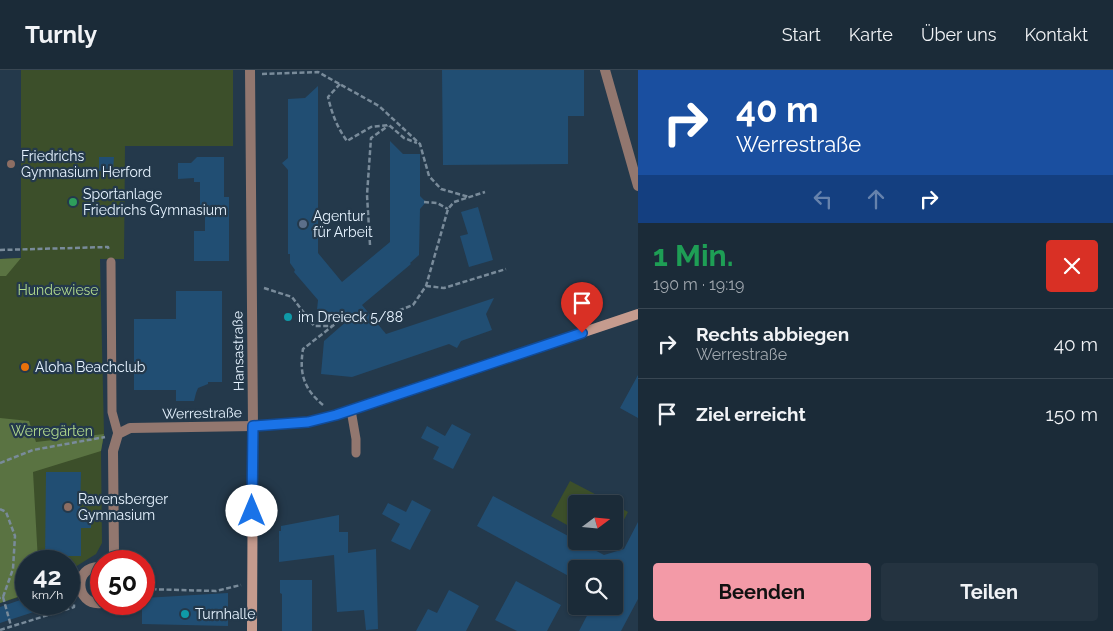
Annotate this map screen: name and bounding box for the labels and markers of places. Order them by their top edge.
place label: Friedrichs Gymnasium Herford [21,148,151,180]
marker: Friedrichs Gymnasium Herford [5,158,17,170]
place label: Sportanlage Friedrichs Gymnasium [83,186,227,218]
marker: Sportanlage Friedrichs Gymnasium [67,196,79,208]
place label: Agentur für Arbeit [313,208,373,240]
marker: Agentur für Arbeit [297,218,309,230]
pin [561,282,603,333]
place label: im Dreieck 5/88 [298,309,403,325]
marker: im Dreieck 5/88 [282,311,294,323]
place label: Aloha Beachclub [35,359,146,375]
marker: Aloha Beachclub [19,361,31,373]
place label: Ravensberger Gymnasium [78,491,168,523]
marker: Ravensberger Gymnasium [62,501,74,513]
place label: Turnhalle [195,606,255,622]
marker: Turnhalle [179,608,191,620]

